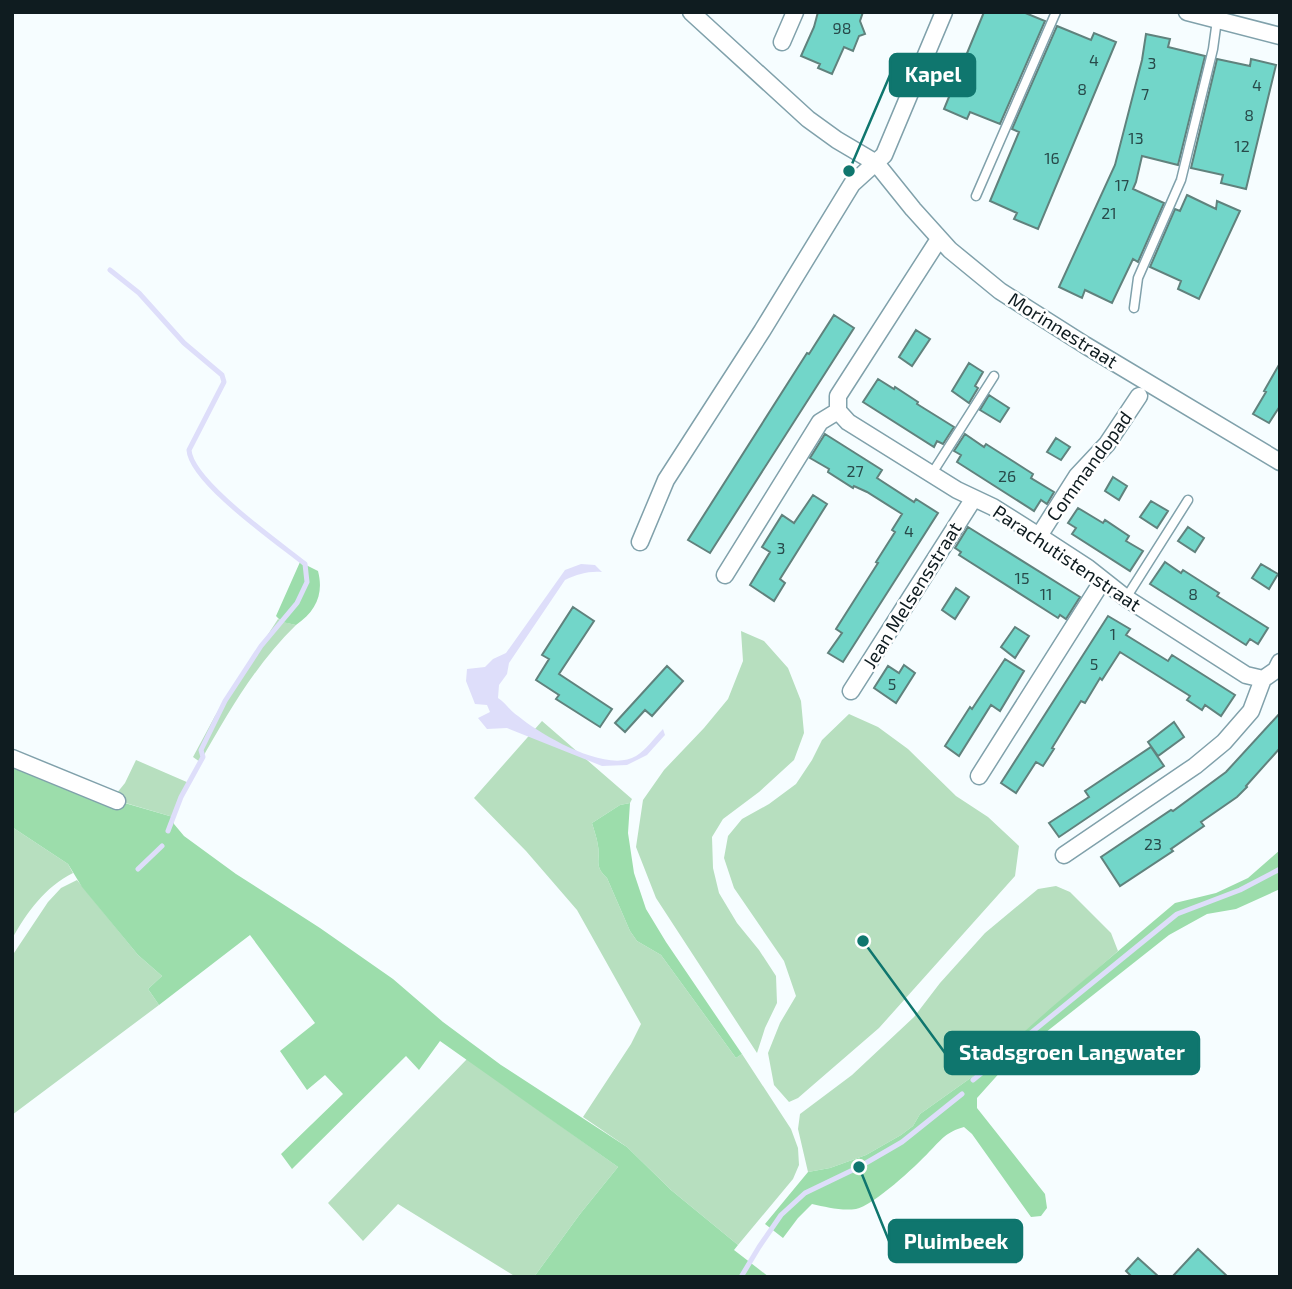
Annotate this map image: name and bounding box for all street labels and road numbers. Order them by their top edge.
street label: Morinnestraat [1004,287,1122,372]
street label: Commandopad [1041,406,1136,525]
street label: Parachutistenstraat [989,500,1146,616]
street label: Jean Melsensstraat [857,517,966,672]

